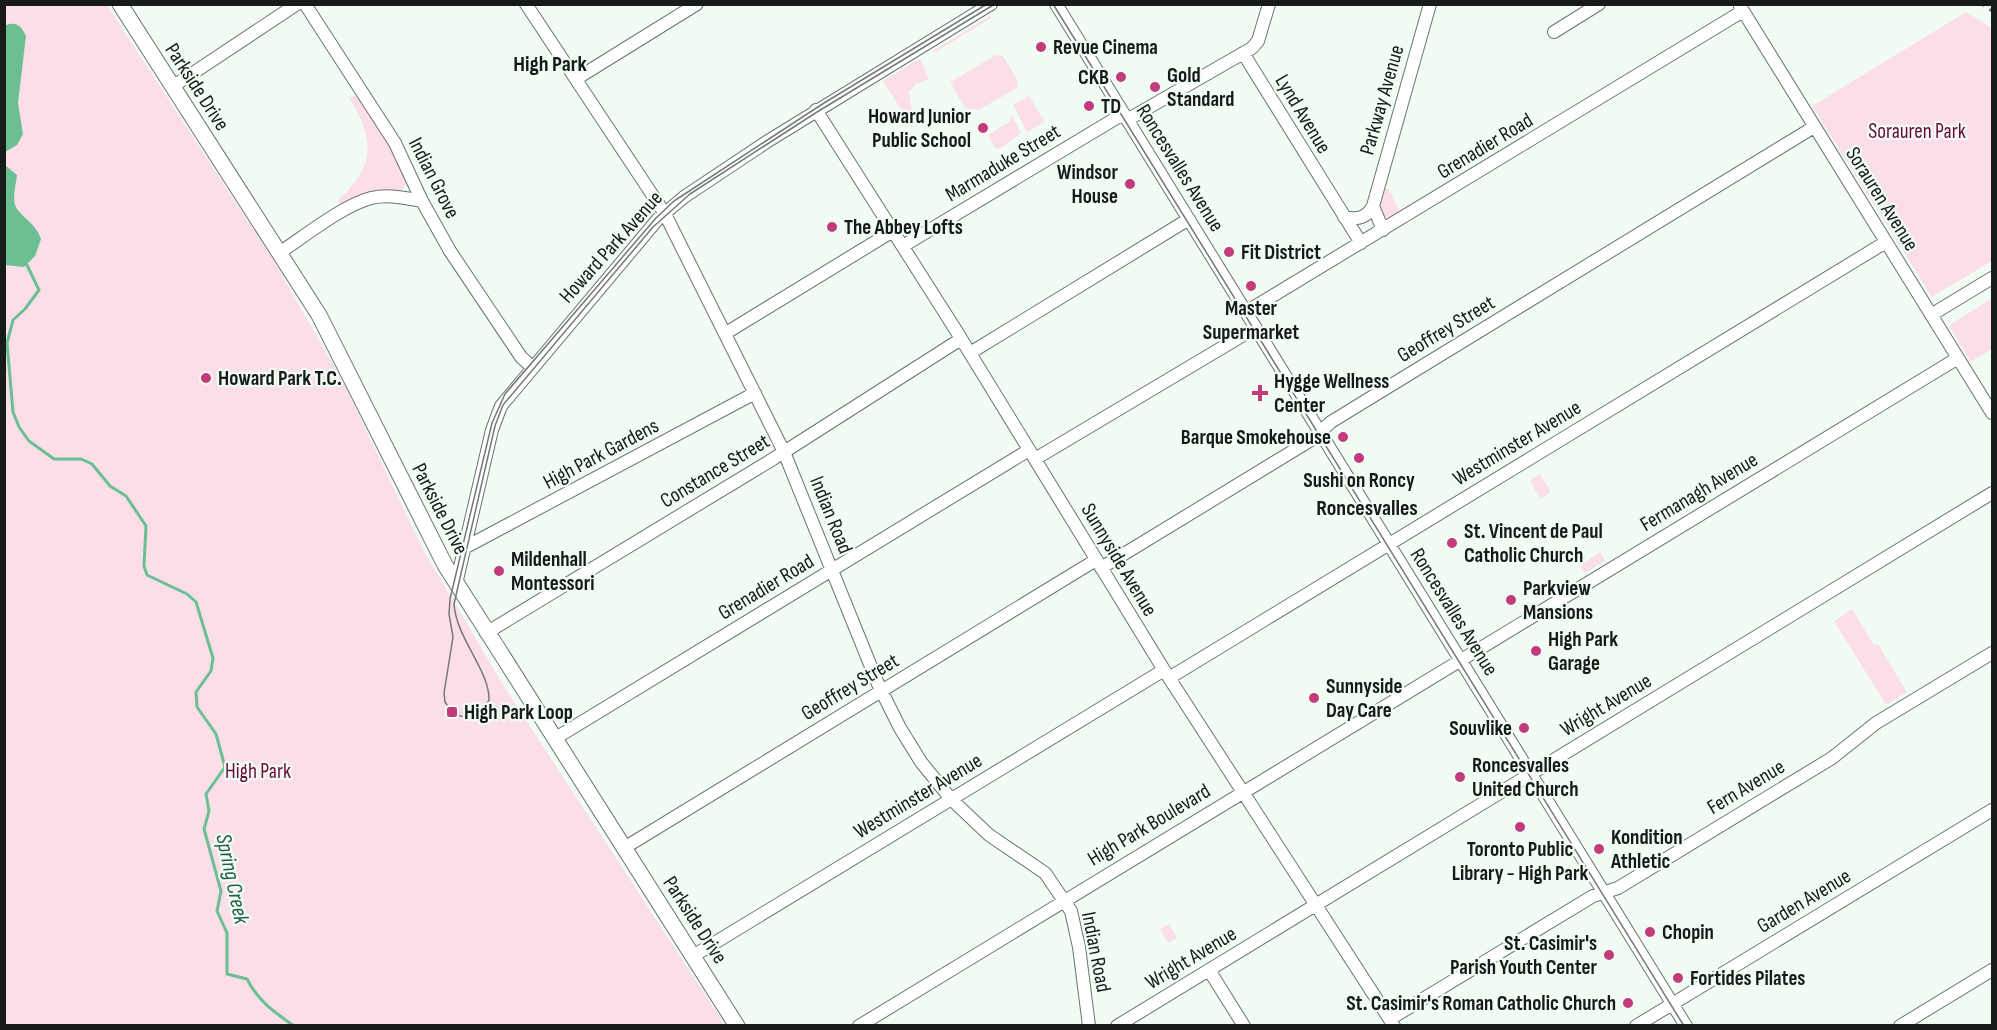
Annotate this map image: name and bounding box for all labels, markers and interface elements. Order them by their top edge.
place label: Revue Cinema [1053,35,1158,60]
street label: Parkside Drive [160,39,234,135]
marker: Revue Cinema [1034,40,1048,54]
street label: Parkway Avenue [1354,42,1410,158]
district label: High Park [513,51,587,78]
place label: Gold Standard [1167,63,1234,112]
place label: CKB [1078,65,1109,90]
marker: CKB [1114,70,1128,84]
street label: Lynd Avenue [1270,70,1336,158]
marker: Gold Standard [1148,80,1162,94]
place label: TD [1101,94,1121,119]
marker: TD [1082,99,1096,113]
street label: Roncesvalles Avenue [1131,100,1229,236]
place label: Howard Junior Public School [868,104,972,153]
street label: Grenadier Road [1433,108,1537,184]
street label: Marmaduke Street [941,119,1065,207]
park label: Sorauren Park [1868,119,1966,144]
marker: Howard Junior Public School [976,121,990,135]
street label: Indian Grove [403,133,465,223]
street label: Sorauren Avenue [1840,142,1924,256]
place label: Windsor House [1057,160,1119,209]
marker: Windsor House [1123,177,1137,191]
street label: Howard Park Avenue [554,186,668,308]
place label: The Abbey Lofts [844,215,963,240]
marker: The Abbey Lofts [825,220,839,234]
place label: Fit District [1241,240,1321,265]
marker: Fit District [1222,245,1236,259]
marker: Master Supermarket [1244,279,1258,293]
street label: Geoffrey Street [1393,290,1499,368]
place label: Master Supermarket [1203,296,1299,345]
place label: Howard Park T.C. [218,366,342,391]
place label: Hygge Wellness Center [1274,369,1389,418]
marker: Howard Park T.C. [199,371,213,385]
marker: Hygge Wellness Center [1251,384,1269,402]
street label: Westminster Avenue [1448,395,1586,491]
street label: High Park Gardens [539,413,663,495]
place label: Barque Smokehouse [1181,425,1331,450]
street label: Constance Street [656,429,774,513]
marker: Barque Smokehouse [1336,430,1350,444]
street label: Fermanagh Avenue [1636,447,1762,537]
marker: Sushi on Roncy [1352,451,1366,465]
street label: Parkside Drive [406,459,474,559]
place label: Sushi on Roncy [1303,468,1415,493]
street label: Indian Road [804,473,858,557]
district label: Roncesvalles [1316,495,1418,522]
street label: Sunnyside Avenue [1076,499,1162,621]
place label: St. Vincent de Paul Catholic Church [1464,519,1603,568]
marker: St. Vincent de Paul Catholic Church [1445,536,1459,550]
street label: Roncesvalles Avenue [1405,544,1503,680]
place label: Mildenhall Montessori [511,547,595,596]
street label: Grenadier Road [714,549,818,625]
marker: Mildenhall Montessori [492,564,506,578]
place label: Parkview Mansions [1523,576,1593,625]
marker: Parkview Mansions [1504,593,1518,607]
place label: High Park Garage [1548,627,1618,676]
marker: High Park Garage [1529,644,1543,658]
street label: Geoffrey Street [797,648,903,726]
street label: Wright Avenue [1556,668,1656,742]
place label: Sunnyside Day Care [1326,674,1402,723]
marker: Sunnyside Day Care [1307,691,1321,705]
place label: High Park Loop [464,700,573,725]
marker: High Park Loop [445,705,459,719]
place label: Souvlike [1449,716,1512,741]
marker: Souvlike [1517,721,1531,735]
street label: Westminster Avenue [849,748,987,844]
place label: Roncesvalles United Church [1472,753,1579,802]
street label: Fern Avenue [1703,754,1789,820]
park label: High Park [225,759,291,784]
marker: Roncesvalles United Church [1453,770,1467,784]
street label: High Park Boulevard [1083,779,1215,871]
marker: Toronto Public Library - High Park [1513,820,1527,834]
place label: Kondition Athletic [1610,825,1683,874]
water label: Spring Creek [209,831,255,927]
place label: Toronto Public Library - High Park [1452,837,1588,886]
marker: Kondition Athletic [1592,842,1606,856]
street label: Garden Avenue [1753,863,1855,939]
street label: Parkside Drive [658,872,732,968]
street label: Indian Road [1076,910,1116,994]
place label: Chopin [1662,920,1714,945]
street label: Wright Avenue [1141,921,1241,995]
marker: Chopin [1643,925,1657,939]
place label: St. Casimir's Parish Youth Center [1450,931,1597,980]
marker: St. Casimir's Parish Youth Center [1602,948,1616,962]
place label: Fortides Pilates [1690,966,1805,991]
marker: Fortides Pilates [1671,971,1685,985]
place label: St. Casimir's Roman Catholic Church [1346,991,1616,1016]
marker: St. Casimir's Roman Catholic Church [1621,996,1635,1010]

